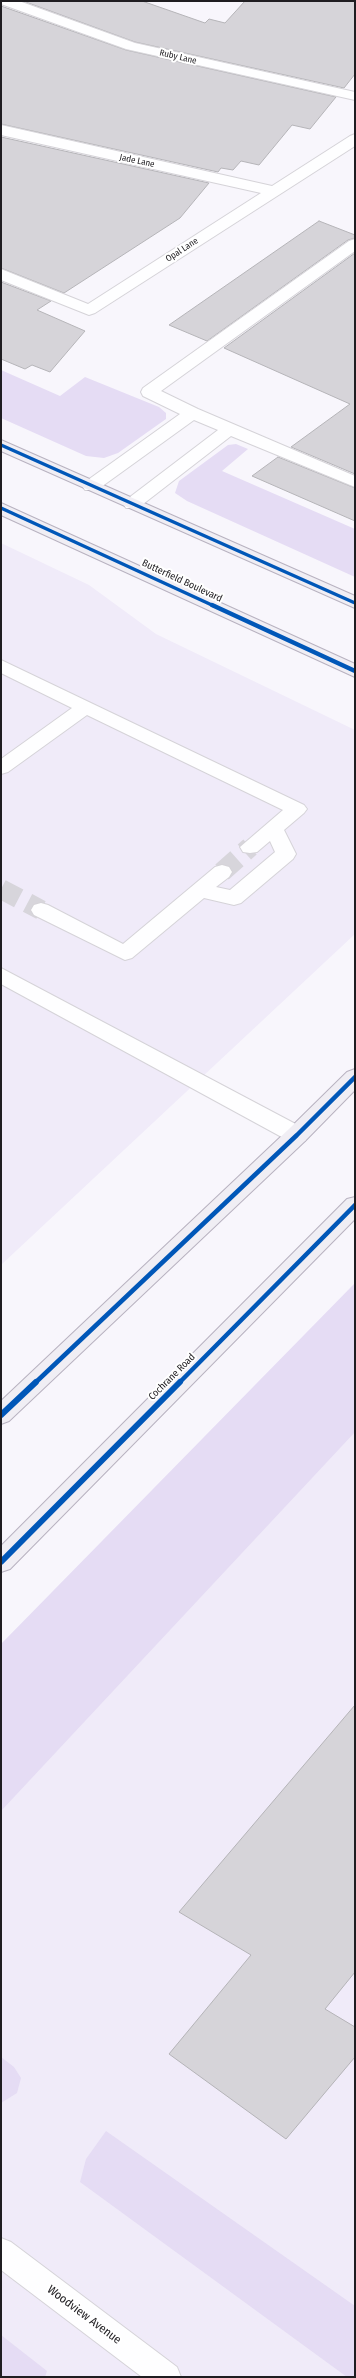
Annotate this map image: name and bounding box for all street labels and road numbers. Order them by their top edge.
street label: Ruby Lane [158,47,198,67]
street label: Jade Lane [118,152,156,170]
street label: Opal Lane [164,235,200,265]
street label: Butterfield Boulevard [140,557,224,605]
street label: Cochrane Road [146,1351,198,1403]
street label: Woodview Avenue [44,2282,124,2348]

